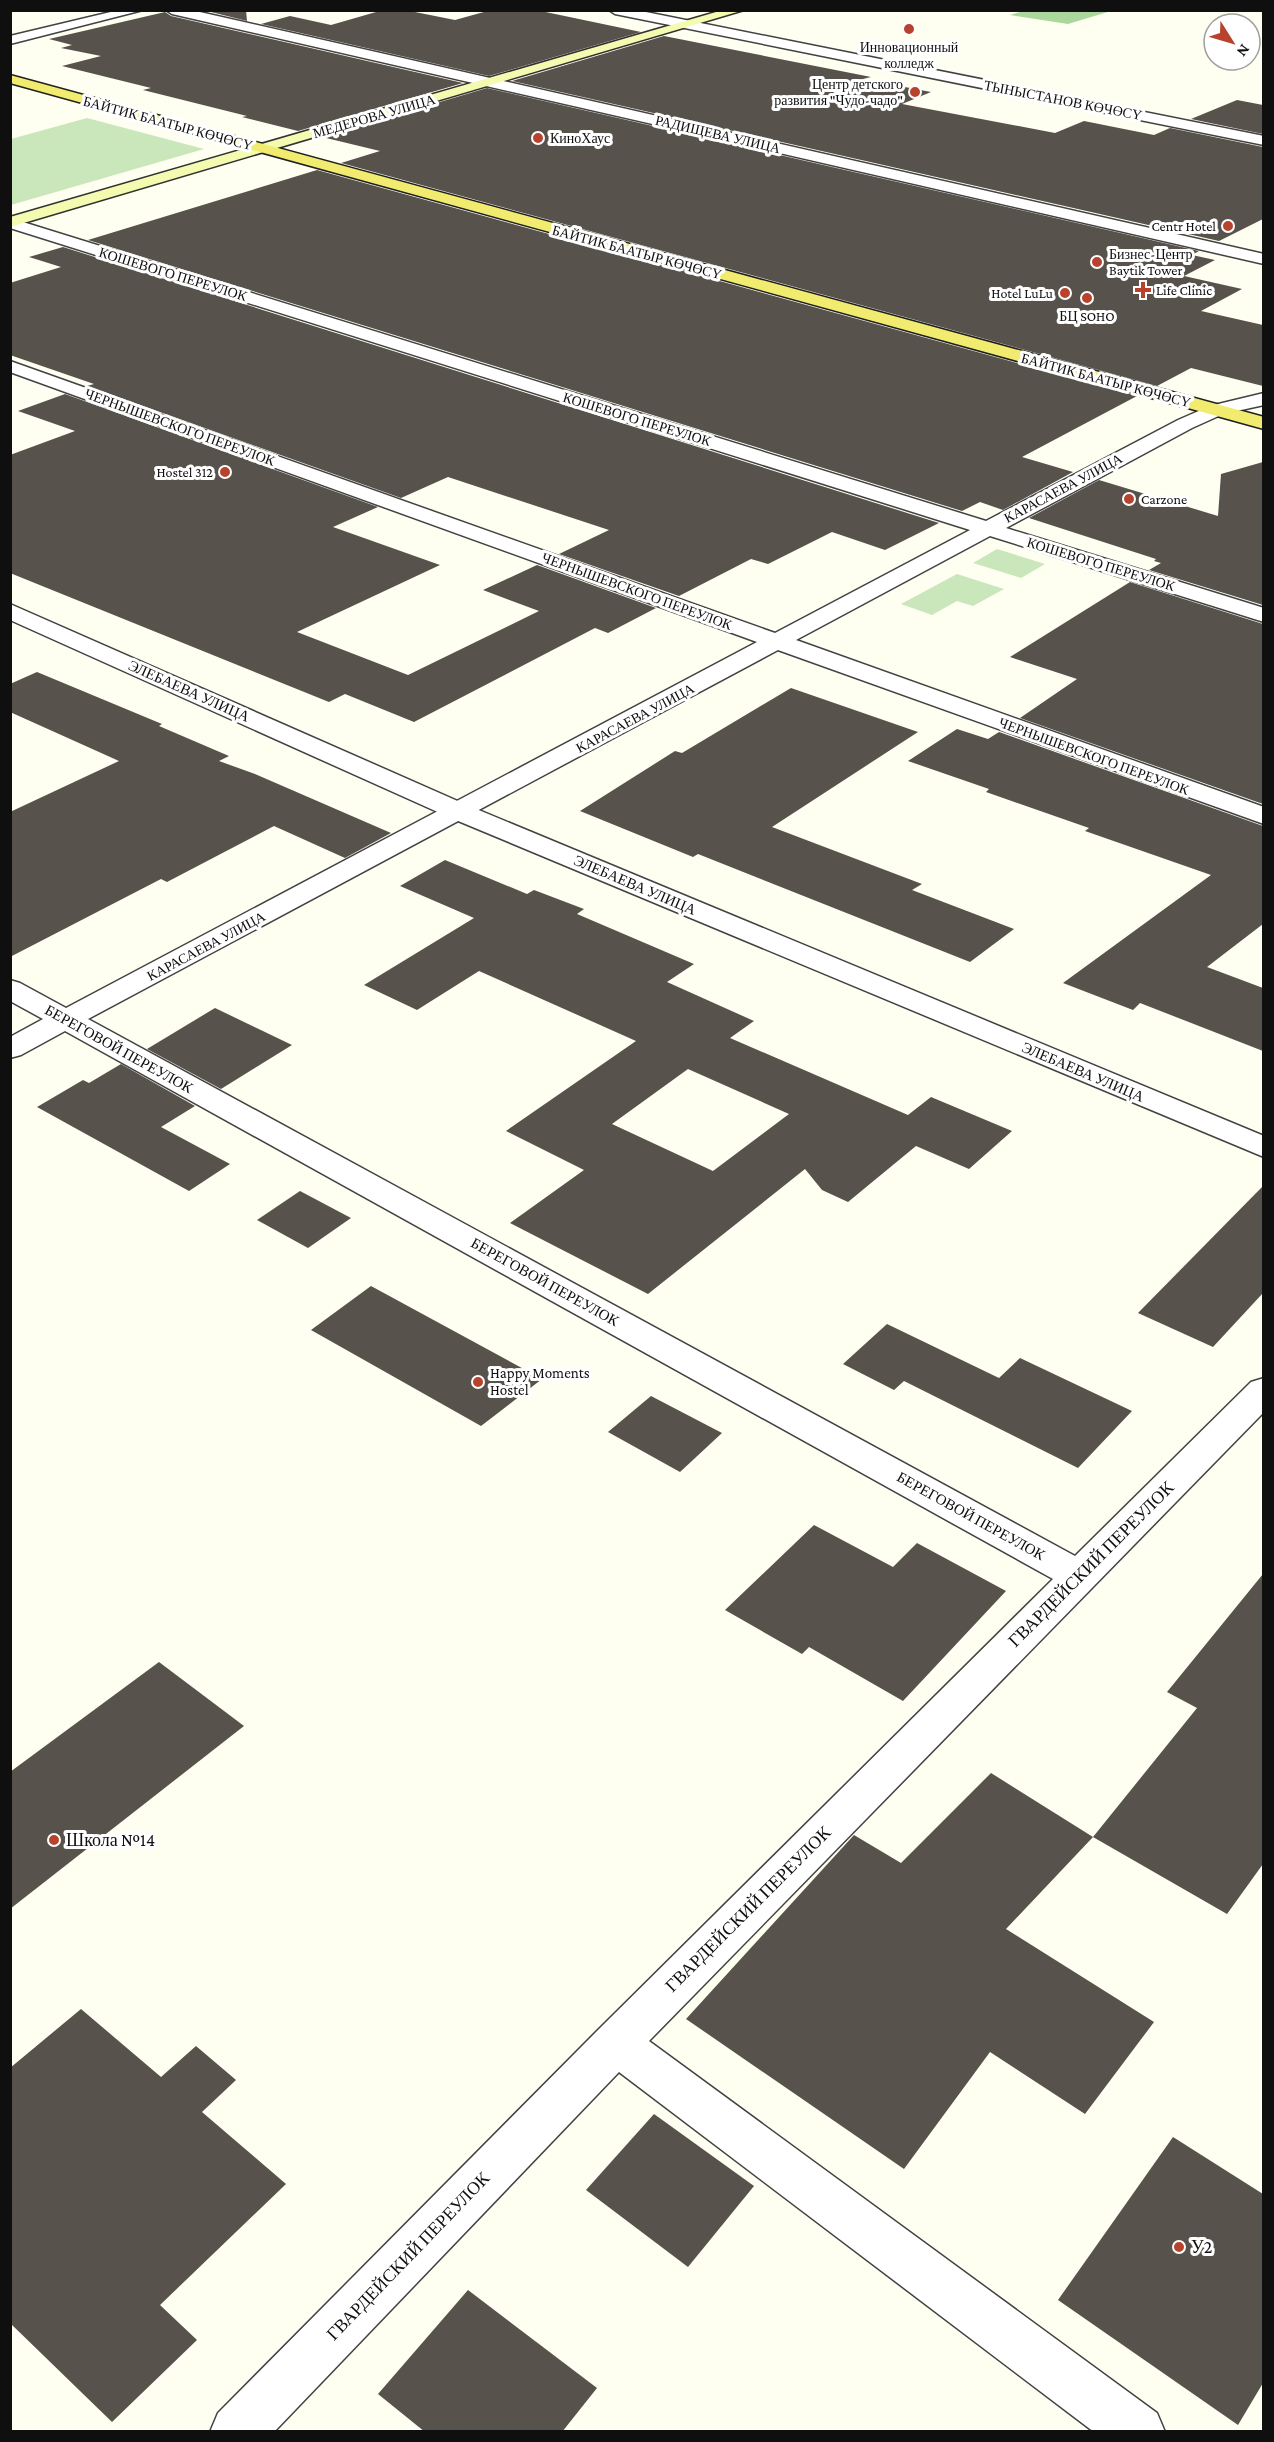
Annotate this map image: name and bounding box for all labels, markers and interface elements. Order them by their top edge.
north arrow [1202,12,1262,72]
marker: Инновационный колледж [902,22,916,36]
place label: Инновационный колледж [860,39,959,71]
text: N [1233,41,1254,60]
place label: Центр детского развития "Чудо-чадо" [774,76,903,108]
street label: ТЫНЫСТАНОВ КӨЧӨСҮ [983,77,1143,123]
marker: Центр детского развития "Чудо-чадо" [908,85,922,99]
street label: МЕДЕРОВА УЛИЦА [311,91,438,141]
street label: БАЙТИК БААТЫР КӨЧӨСҮ [81,93,255,153]
street label: РАДИЩЕВА УЛИЦА [654,112,783,156]
place label: КиноХаус [550,130,610,146]
marker: КиноХаус [531,131,545,145]
place label: Centr Hotel [1151,218,1216,234]
marker: Centr Hotel [1221,219,1235,233]
street label: БАЙТИК БААТЫР КӨЧӨСҮ [550,222,724,282]
street label: КОШЕВОГО ПЕРЕУЛОК [97,244,250,304]
place label: Бизнес-Центр Baytik Tower [1109,246,1193,278]
marker: Бизнес-Центр Baytik Tower [1090,255,1104,269]
marker: Life Clinic [1134,281,1152,299]
place label: Life Clinic [1156,282,1212,298]
place label: Hotel LuLu [991,285,1054,301]
marker: Hotel LuLu [1058,286,1072,300]
marker: БЦ SOHO [1080,291,1094,305]
place label: БЦ SOHO [1059,308,1115,324]
street label: БАЙТИК БААТЫР КӨЧӨСҮ [1019,350,1193,410]
street label: ЧЕРНЫШЕВСКОГО ПЕРЕУЛОК [83,385,278,469]
street label: КОШЕВОГО ПЕРЕУЛОК [561,389,714,449]
street label: КАРАСАЕВА УЛИЦА [1001,450,1126,526]
place label: Hostel 312 [156,464,213,480]
marker: Hostel 312 [218,465,232,479]
place label: Carzone [1141,491,1187,507]
marker: Carzone [1122,492,1136,506]
street label: КОШЕВОГО ПЕРЕУЛОК [1025,534,1178,594]
street label: ЧЕРНЫШЕВСКОГО ПЕРЕУЛОК [540,549,735,633]
street label: ЭЛЕБАЕВА УЛИЦА [126,657,252,725]
street label: КАРАСАЕВА УЛИЦА [573,680,698,756]
street label: ЧЕРНЫШЕВСКОГО ПЕРЕУЛОК [997,714,1192,798]
street label: ЭЛЕБАЕВА УЛИЦА [572,852,699,918]
street label: КАРАСАЕВА УЛИЦА [144,908,269,984]
street label: БЕРЕГОВОЙ ПЕРЕУЛОК [42,1002,196,1097]
street label: ЭЛЕБАЕВА УЛИЦА [1020,1039,1147,1105]
street label: БЕРЕГОВОЙ ПЕРЕУЛОК [468,1235,622,1330]
place label: Happy Moments Hostel [490,1365,590,1398]
marker: Happy Moments Hostel [471,1375,485,1389]
street label: БЕРЕГОВОЙ ПЕРЕУЛОК [894,1469,1048,1564]
street label: ГВАРДЕЙСКИЙ ПЕРЕУЛОК [1004,1476,1179,1651]
street label: ГВАРДЕЙСКИЙ ПЕРЕУЛОК [661,1821,836,1996]
place label: Школа №14 [66,1830,155,1850]
marker: Школа №14 [47,1833,61,1847]
street label: ГВАРДЕЙСКИЙ ПЕРЕУЛОК [322,2167,494,2344]
place label: У2 [1191,2237,1212,2257]
marker: У2 [1172,2240,1186,2254]

